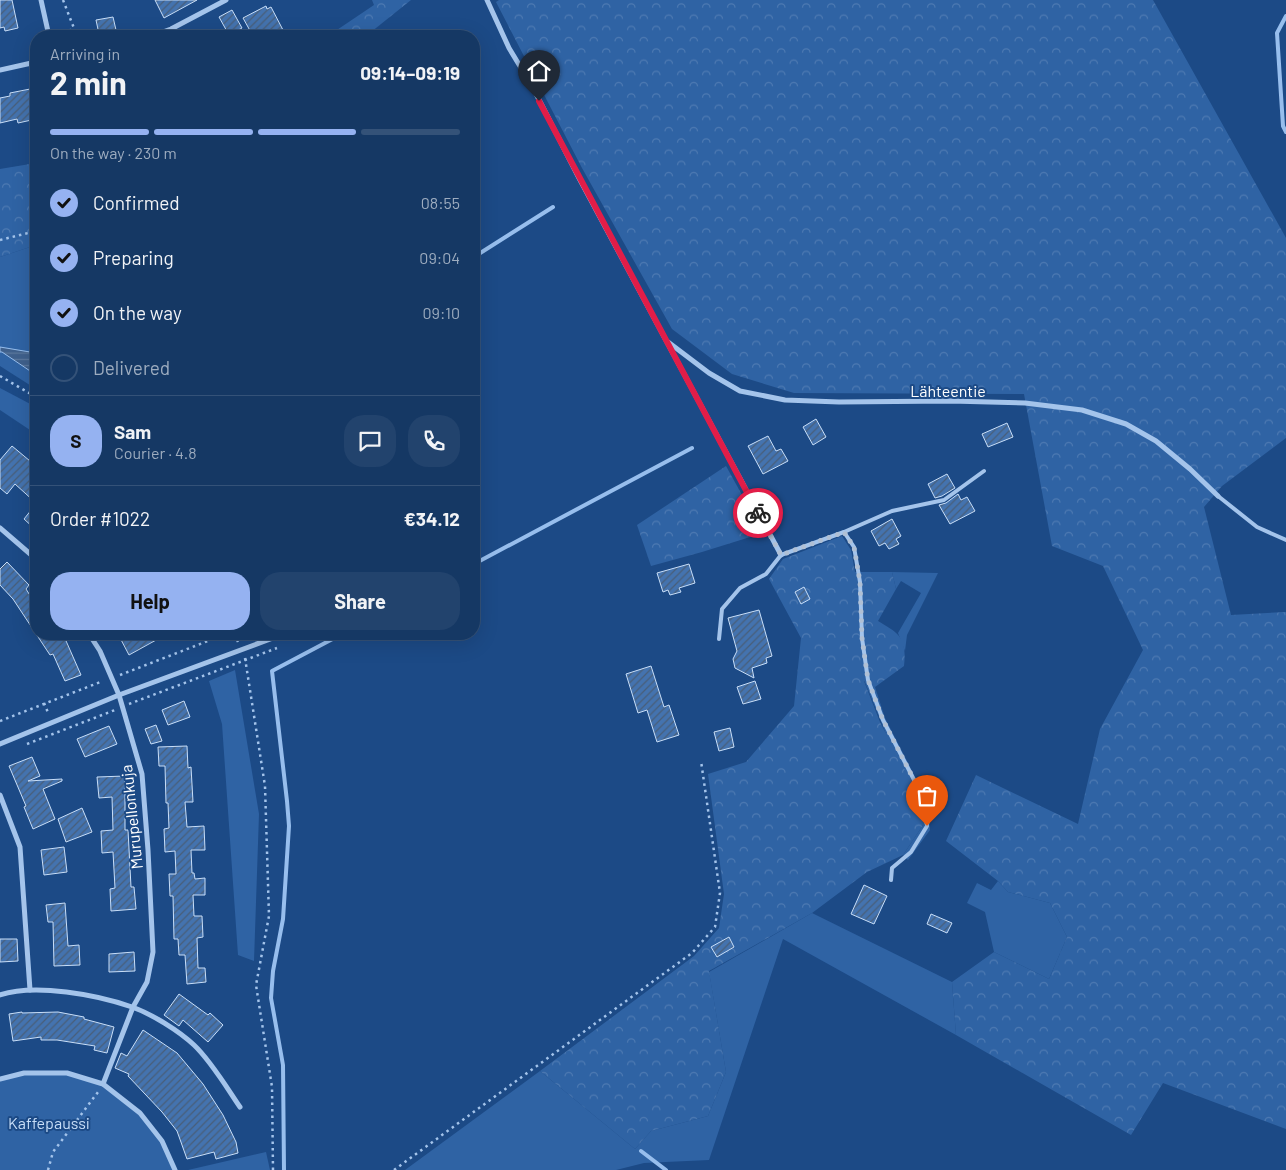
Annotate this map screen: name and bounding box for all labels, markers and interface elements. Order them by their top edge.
text: Arriving in [50,44,120,63]
pin [518,50,560,101]
icon: home [525,57,553,85]
text: 09:14–09:19 [360,61,460,84]
text: 2 min [50,63,127,101]
text: On the way · 230 m [50,143,177,162]
icon: check [50,189,78,217]
text: Confirmed [93,191,180,214]
text: 08:55 [421,193,460,212]
icon: check [50,244,78,272]
text: Preparing [93,246,174,269]
text: 09:04 [419,248,460,267]
icon: check [50,299,78,327]
text: On the way [93,301,182,324]
text: 09:10 [423,303,460,322]
text: Delivered [93,356,170,379]
street label: Lähteentie [910,381,986,400]
button: chat [344,415,396,467]
button: phone [408,415,460,467]
text: Sam [114,420,151,443]
text: S [70,429,82,452]
text: Courier · 4.8 [114,443,197,462]
courier [733,488,783,538]
icon: bike [744,499,772,527]
text: Order #1022 [50,507,150,530]
text: €34.12 [404,507,460,530]
button: Help [50,572,250,630]
button: Share [260,572,460,630]
street label: Murupellonkuja [116,764,146,870]
pin [906,775,948,826]
icon: bag [913,782,941,810]
park label: Kaffepaussi [8,1113,90,1132]

